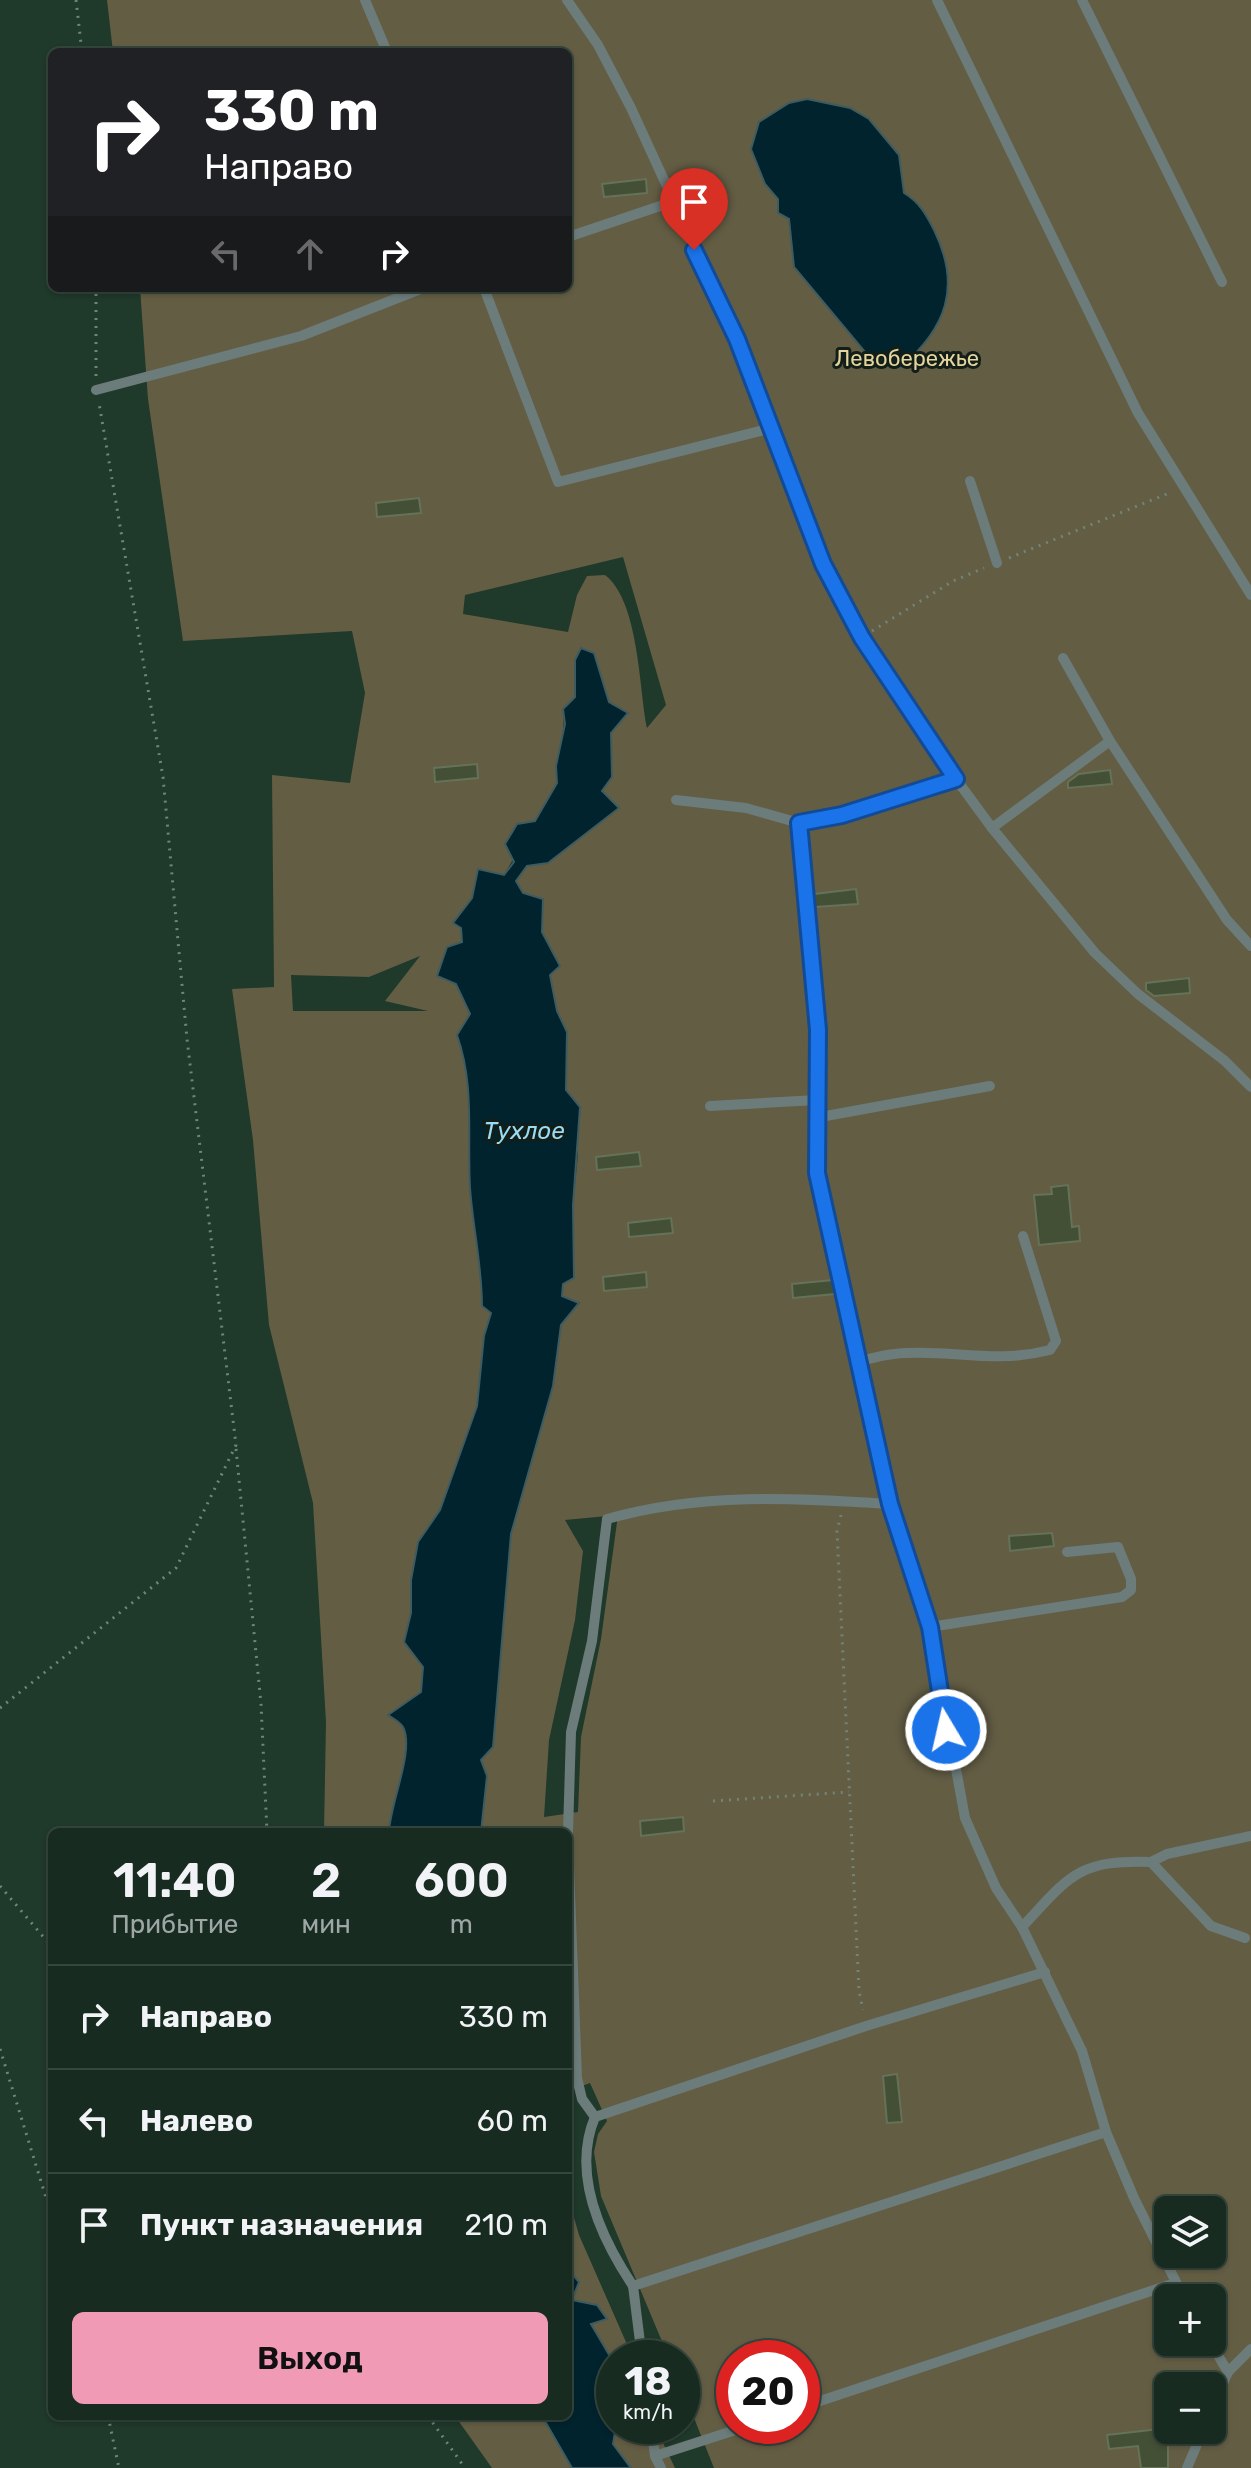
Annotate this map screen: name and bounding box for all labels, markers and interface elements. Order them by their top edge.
text: 330 m [204,78,379,144]
icon: right [72,80,176,184]
text: Направо [204,145,353,188]
pin [660,168,728,250]
icon: arrive [672,180,716,224]
icon: left [204,232,248,276]
icon: ahead [288,232,332,276]
icon: right [372,232,416,276]
park label: Левобережье [835,345,979,372]
water label: Тухлое [483,1117,565,1145]
position arrow [904,1688,988,1772]
text: 11:40 [113,1852,237,1909]
text: 2 [311,1852,341,1909]
text: 600 [414,1852,509,1909]
text: Прибытие [111,1909,238,1940]
text: мин [301,1909,351,1940]
text: m [450,1909,473,1940]
icon: right [72,1995,116,2039]
text: Направо [140,1999,272,2035]
text: 330 m [459,1999,548,2035]
icon: left [72,2099,116,2143]
text: Налево [140,2103,253,2139]
text: 60 m [477,2103,548,2139]
map controls [1154,2196,1226,2444]
button: layers [1154,2196,1226,2268]
icon: arrive [72,2203,116,2247]
text: Пункт назначения [140,2207,423,2243]
text: 210 m [464,2207,548,2243]
button: + [1154,2284,1226,2356]
button: Выход [72,2312,548,2404]
speed limit sign: 20 [716,2340,820,2444]
text: 18 [625,2358,671,2405]
button: − [1154,2372,1226,2444]
text: km/h [623,2400,673,2424]

